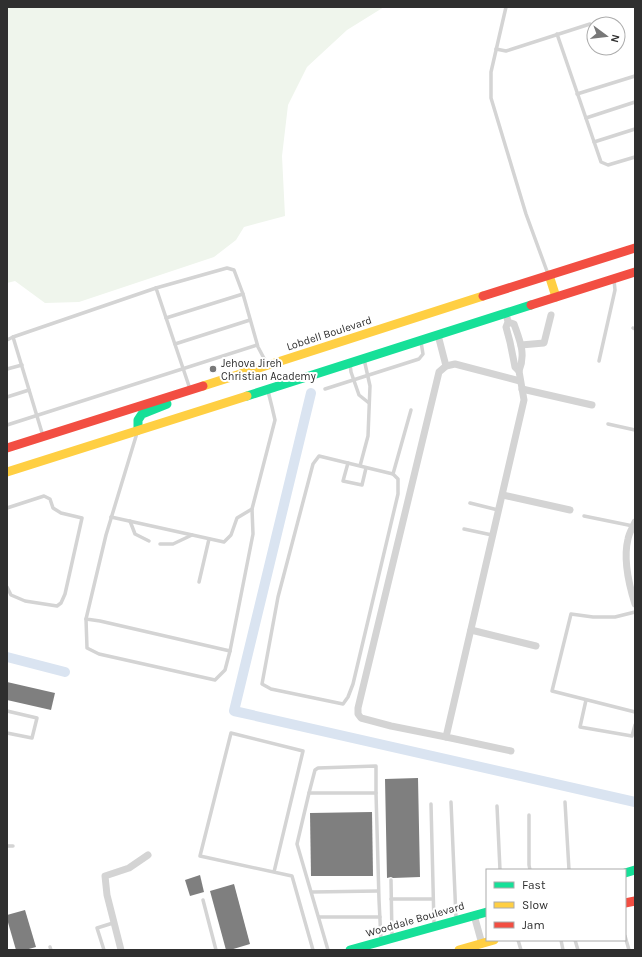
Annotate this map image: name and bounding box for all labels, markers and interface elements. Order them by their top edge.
north arrow [586,16,626,56]
text: N [608,33,622,44]
street label: Lobdell Boulevard [285,314,373,353]
place label: Jehova Jireh Christian Academy [221,357,316,383]
marker: Jehova Jireh Christian Academy [208,364,218,374]
legend [486,869,626,941]
text: Fast [522,878,546,892]
text: Slow [522,898,548,912]
street label: Wooddale Boulevard [364,899,466,940]
text: Jam [522,918,545,932]

